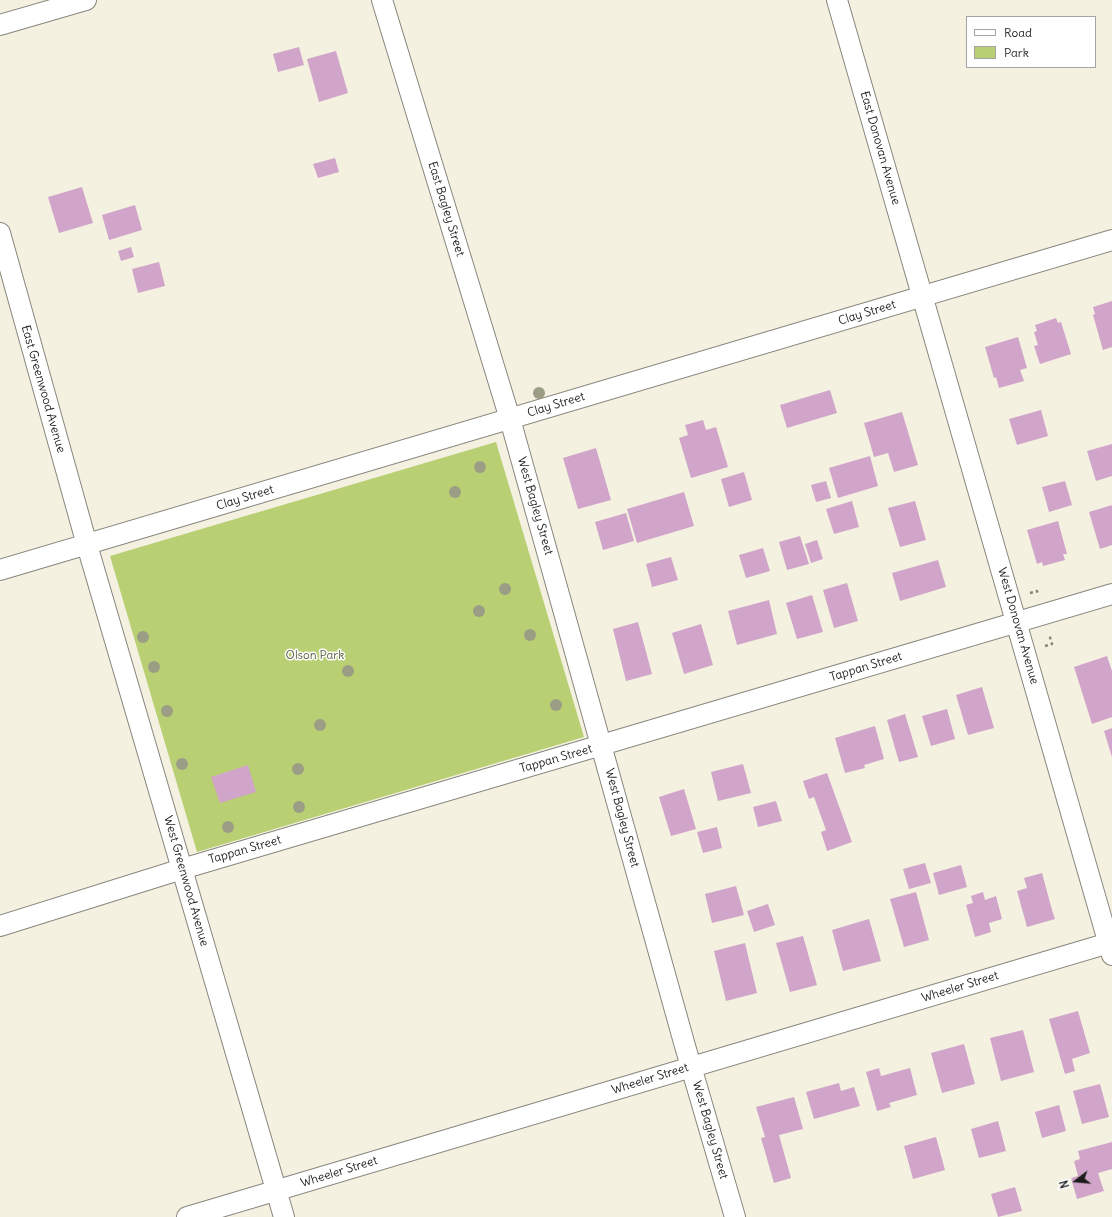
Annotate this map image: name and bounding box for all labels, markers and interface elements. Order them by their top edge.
legend [966,16,1096,68]
text: Road [1004,25,1032,40]
text: Park [1004,45,1029,60]
street label: East Donovan Avenue [857,89,903,207]
street label: East Bagley Street [425,160,467,258]
street label: Clay Street [837,297,897,329]
street label: East Greenwood Avenue [18,324,68,454]
street label: Clay Street [526,389,586,421]
street label: West Bagley Street [514,455,556,557]
street label: Clay Street [215,482,275,514]
street label: West Donovan Avenue [994,566,1042,686]
park label: Olson Park [286,649,344,663]
street label: Tappan Street [828,649,904,685]
street label: Tappan Street [518,742,594,776]
street label: West Bagley Street [602,767,642,869]
street label: West Greenwood Avenue [160,814,212,948]
street label: Tappan Street [207,833,283,867]
street label: Wheeler Street [920,968,1000,1006]
street label: Wheeler Street [610,1060,690,1098]
street label: West Bagley Street [689,1079,731,1181]
street label: Wheeler Street [299,1153,379,1191]
north arrow [1056,1161,1096,1201]
text: N [1057,1179,1072,1190]

